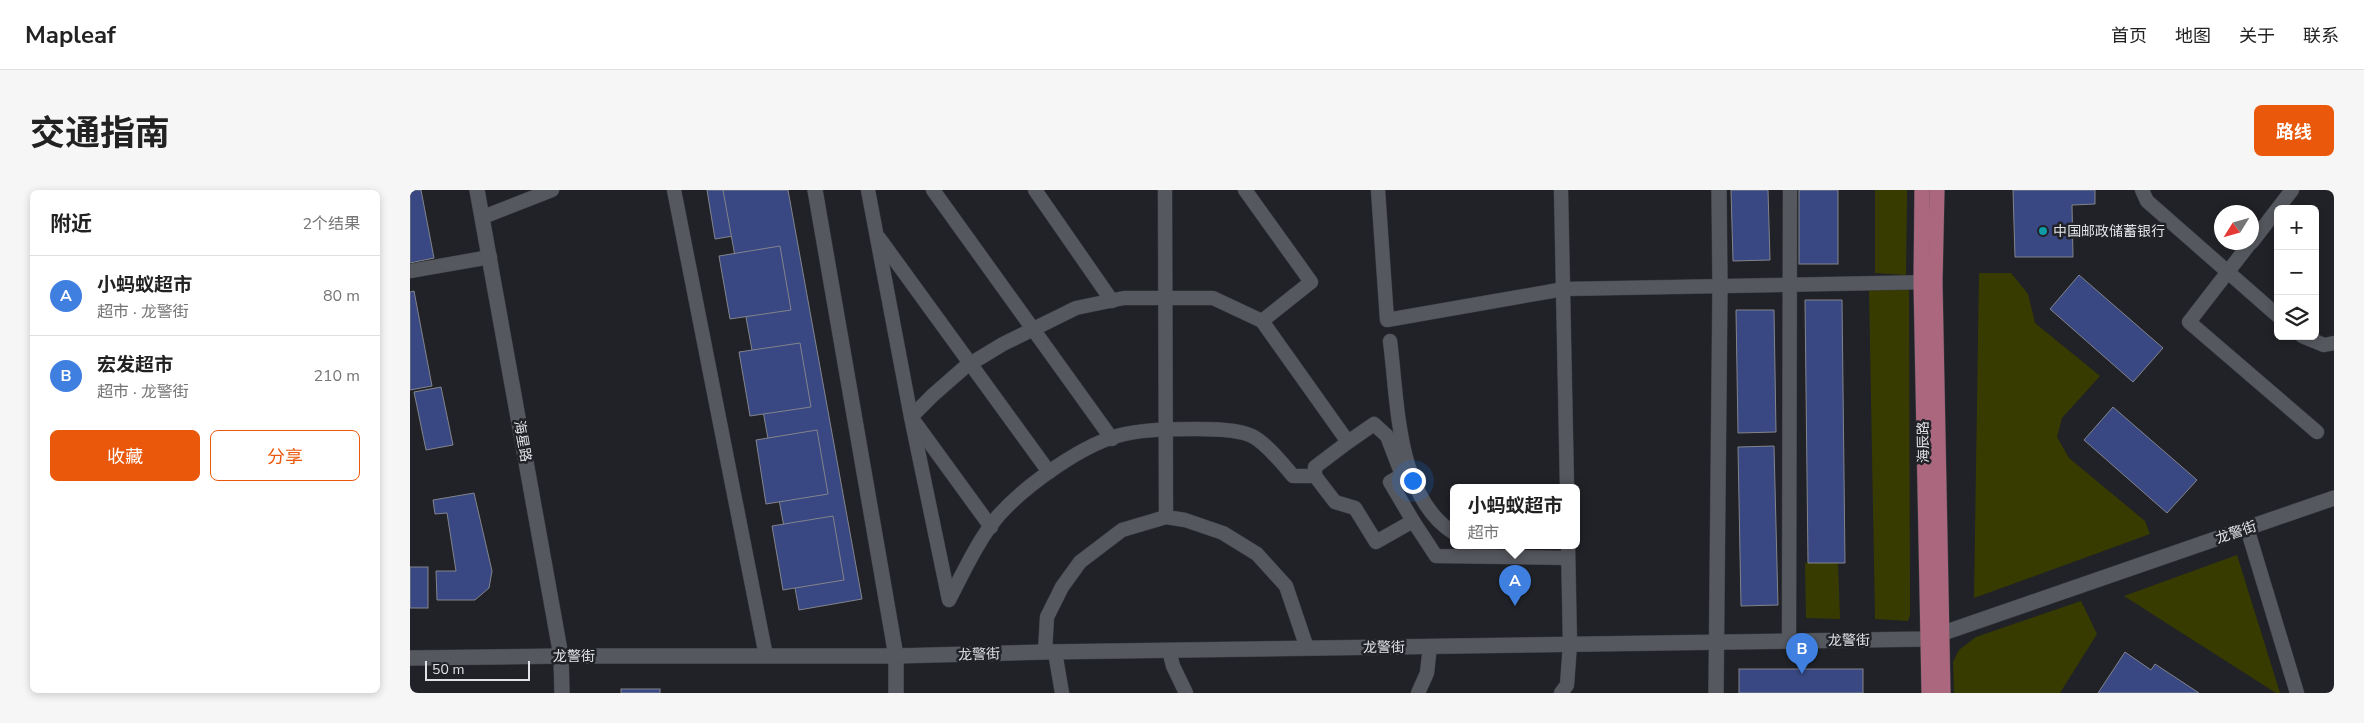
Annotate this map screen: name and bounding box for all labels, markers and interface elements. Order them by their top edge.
text: Mapleaf [25,19,116,51]
text: 首页 [2111,24,2147,48]
text: 地图 [2175,24,2211,48]
text: 关于 [2239,24,2275,48]
text: 联系 [2303,24,2339,48]
button: 路线 [2254,105,2334,156]
text: 交通指南 [30,110,170,157]
north arrow [2214,205,2259,250]
map controls [2274,205,2319,340]
button: + [2274,205,2319,250]
text: 附近 [50,210,92,238]
text: 2个结果 [302,213,360,235]
place label: 中国邮政储蓄银行 [2053,222,2165,241]
marker: 中国邮政储蓄银行 [2037,225,2049,237]
button: − [2274,250,2319,295]
text: 小蚂蚁超市 [97,272,192,298]
text: A [60,285,72,307]
text: 80 m [323,285,360,307]
button: layers [2274,295,2319,340]
text: 超市 · 龙警街 [97,301,189,323]
text: 宏发超市 [97,352,173,378]
text: B [60,365,72,387]
text: 210 m [313,365,360,387]
text: 超市 · 龙警街 [97,381,189,403]
street label: 海星路 [510,419,536,463]
street label: 海辰路 [1914,421,1933,463]
button: 收藏 [50,430,200,481]
button: 分享 [210,430,360,481]
your location [1400,468,1426,494]
popup [1450,484,1580,549]
text: 小蚂蚁超市 [1467,493,1563,519]
street label: 龙警街 [2213,517,2259,548]
text: 超市 [1467,522,1500,544]
pin: A [1499,565,1531,606]
street label: 龙警街 [1828,631,1870,650]
pin: B [1786,633,1818,674]
street label: 龙警街 [1363,638,1405,657]
street label: 龙警街 [958,644,1000,665]
street label: 龙警街 [553,647,595,666]
scale bar [425,658,530,681]
text: 50 m [432,660,464,679]

